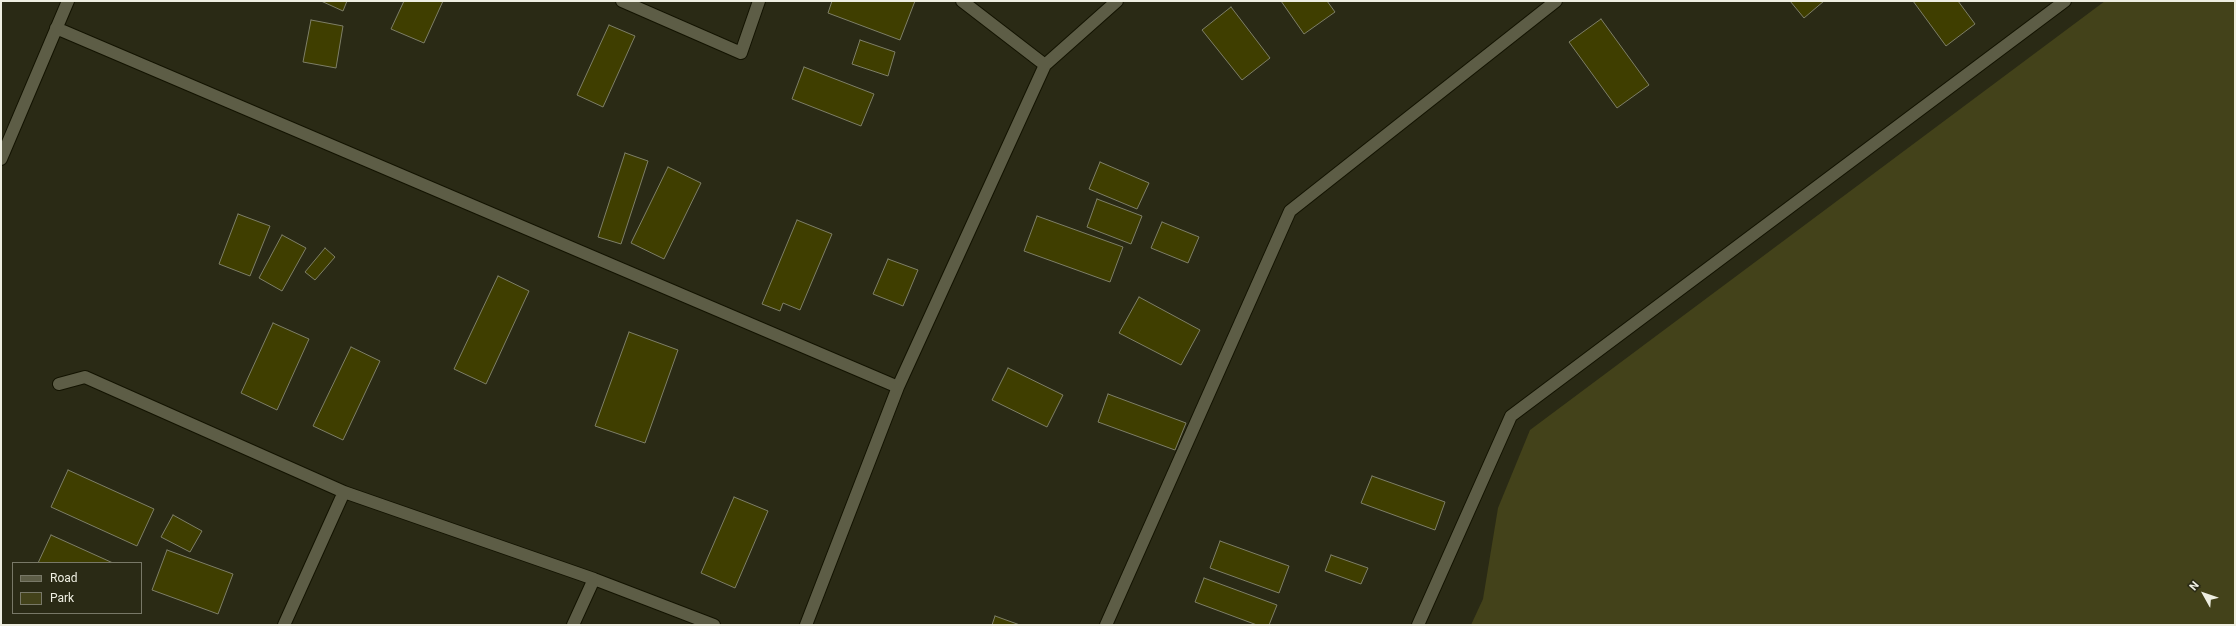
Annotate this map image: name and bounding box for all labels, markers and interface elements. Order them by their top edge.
legend [12,562,142,614]
text: Road [50,571,78,585]
north arrow [2184,574,2224,614]
text: N [2187,579,2202,593]
text: Park [50,591,74,605]

